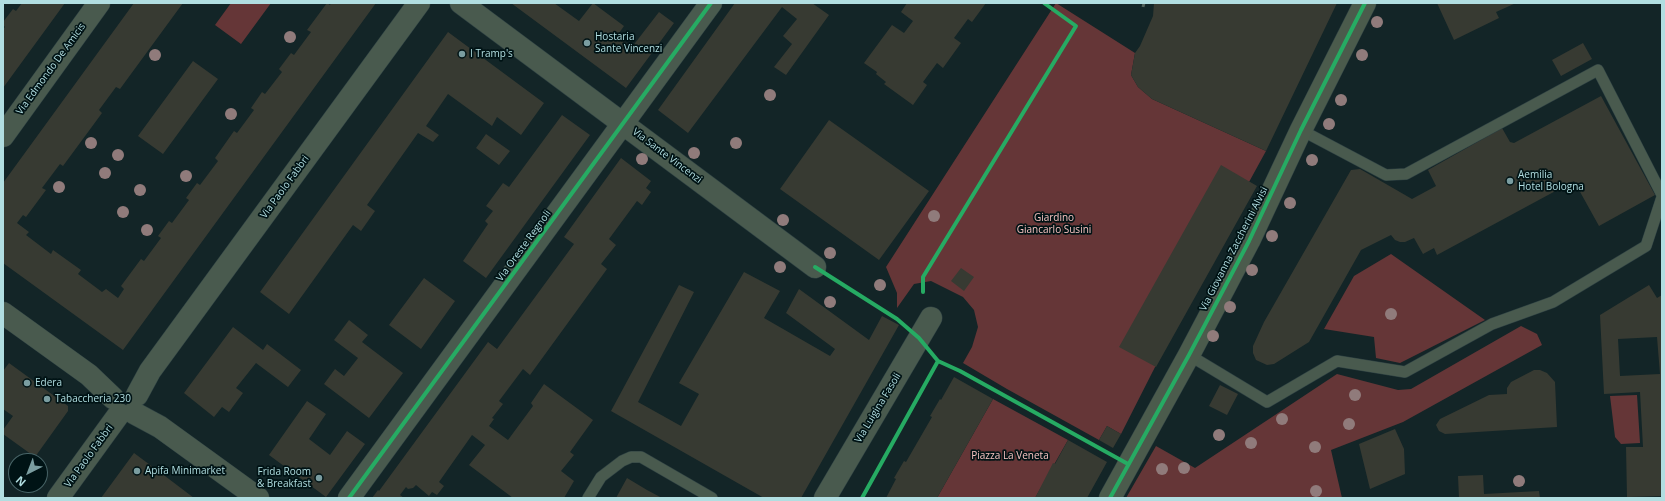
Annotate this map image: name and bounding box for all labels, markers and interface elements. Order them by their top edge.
street label: Via Edmondo De Amicis [14,21,88,117]
place label: Hostaria Sante Vincenzi [595,31,662,54]
marker: Hostaria Sante Vincenzi [582,38,592,48]
place label: I Tramp's [470,48,513,60]
marker: I Tramp's [457,49,467,59]
street label: Via Sante Vincenzi [630,126,704,186]
street label: Via Paolo Fabbri [258,153,312,221]
place label: Aemilia Hotel Bologna [1518,169,1584,192]
marker: Aemilia Hotel Bologna [1505,176,1515,186]
street label: Via Giovanna Zaccherini Alvisi [1197,185,1271,313]
street label: Via Oreste Regnoli [494,208,554,284]
park label: Giardino Giancarlo Susini [1017,212,1091,236]
street label: Via Luigina Fasoli [852,371,904,445]
place label: Edera [35,377,62,389]
marker: Edera [22,378,32,388]
place label: Tabaccheria 230 [55,393,131,405]
marker: Tabaccheria 230 [42,394,52,404]
street label: Via Paolo Fabbri [62,422,116,490]
park label: Piazza La Veneta [971,450,1049,462]
north arrow [8,453,48,493]
place label: Apifa Minimarket [145,465,225,477]
marker: Apifa Minimarket [132,466,142,476]
place label: Frida Room & Breakfast [257,466,311,490]
text: N [12,473,29,490]
marker: Frida Room & Breakfast [314,473,324,483]

